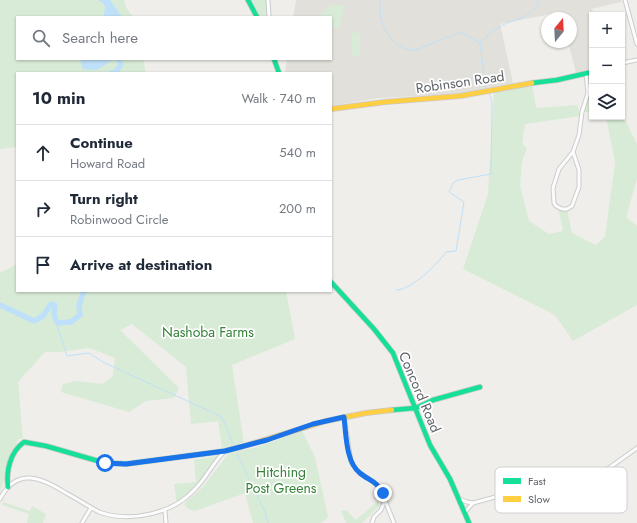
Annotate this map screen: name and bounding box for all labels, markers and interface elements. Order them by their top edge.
north arrow [541,12,577,48]
map controls [589,12,625,120]
button: + [589,12,625,48]
search box [16,16,332,60]
icon: search [30,27,52,49]
text: Search here [62,27,138,49]
button: − [589,48,625,84]
street label: Robinson Road [414,66,506,98]
button: layers [589,84,625,120]
text: 10 min [32,86,85,110]
text: Walk · 740 m [242,89,316,108]
text: Continue [70,132,133,154]
icon: ahead [32,142,54,164]
text: 540 m [279,143,316,162]
text: Howard Road [70,154,145,173]
text: Turn right [70,188,138,210]
icon: right [32,198,54,220]
text: 200 m [279,199,316,218]
text: Robinwood Circle [70,210,169,229]
icon: arrive [32,254,54,276]
text: Arrive at destination [70,254,212,276]
park label: Nashoba Farms [162,322,254,342]
street label: Concord Road [394,348,446,436]
route start [96,454,114,472]
park label: Hitching Post Greens [246,462,317,498]
legend [495,467,627,513]
text: Fast [528,473,546,489]
route end [374,484,392,502]
text: Slow [528,491,550,507]

